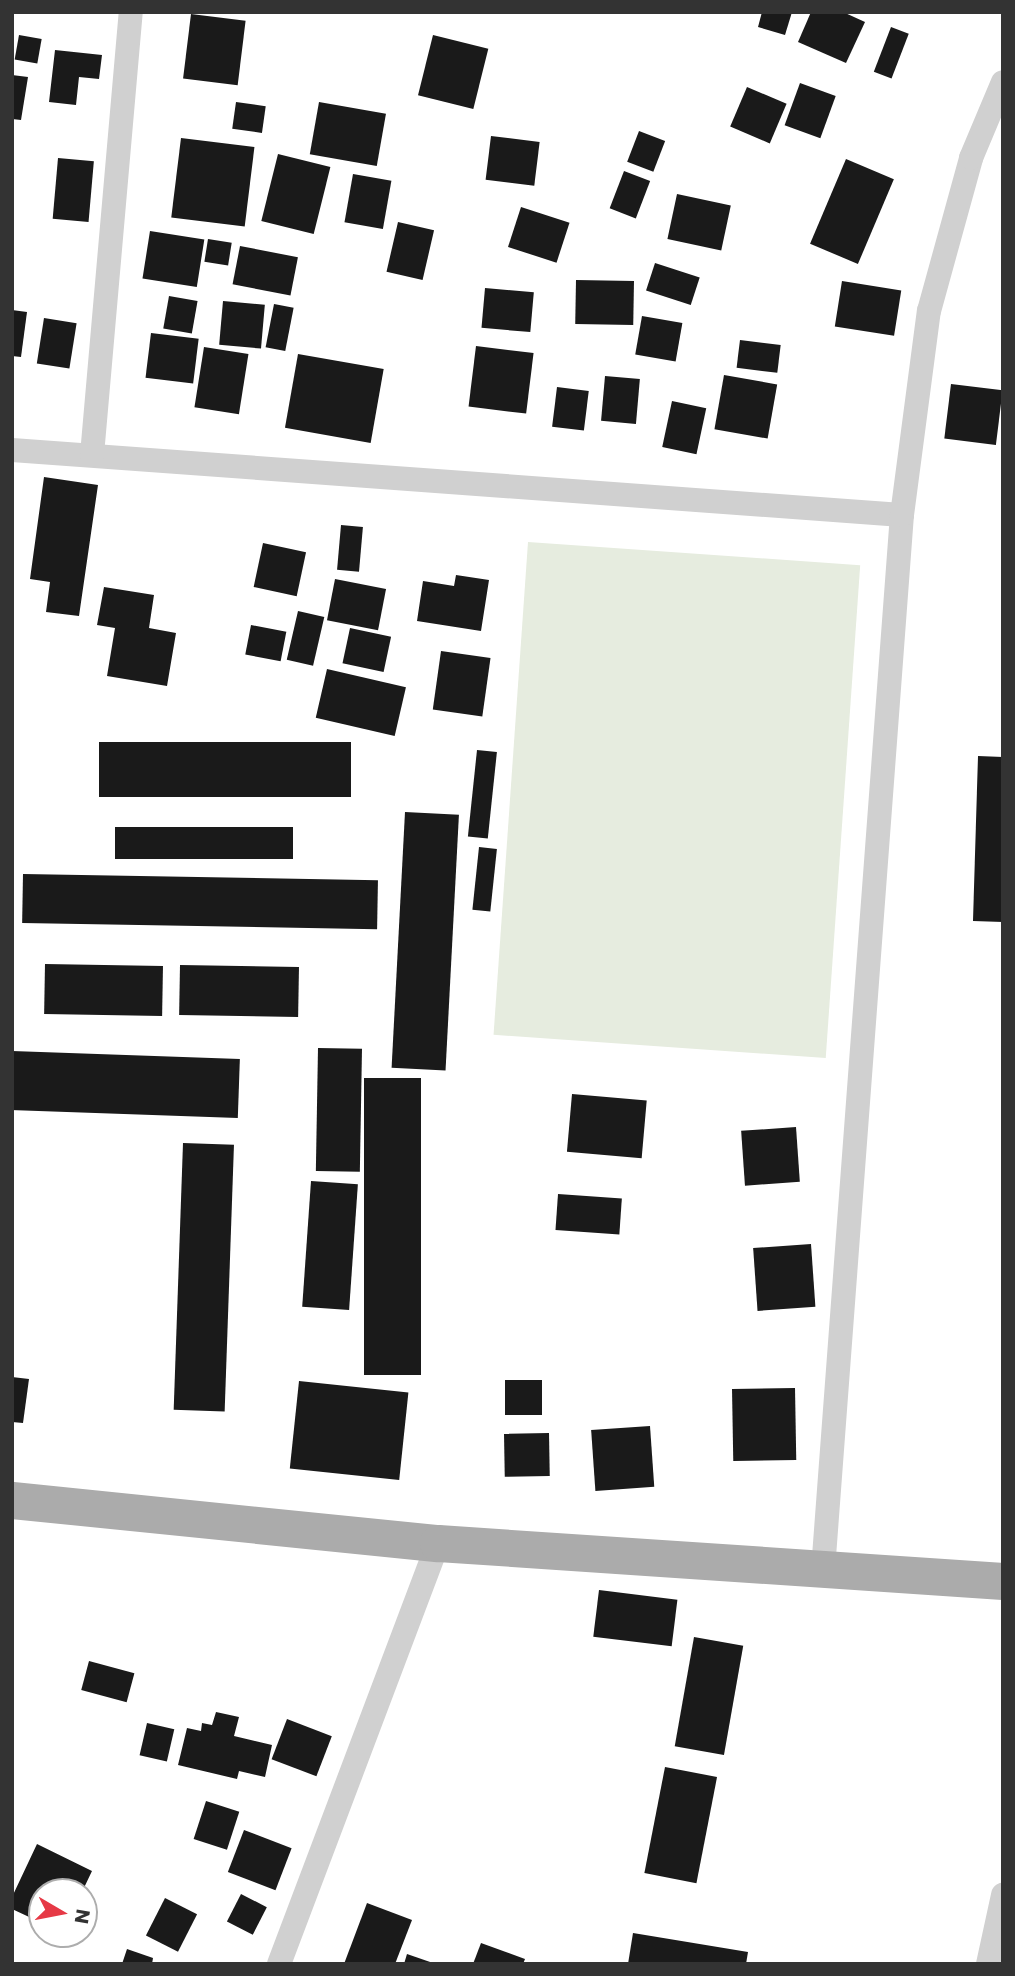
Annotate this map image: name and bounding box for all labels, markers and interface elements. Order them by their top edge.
north arrow [28,1878,98,1948]
text: N [68,1907,97,1926]

